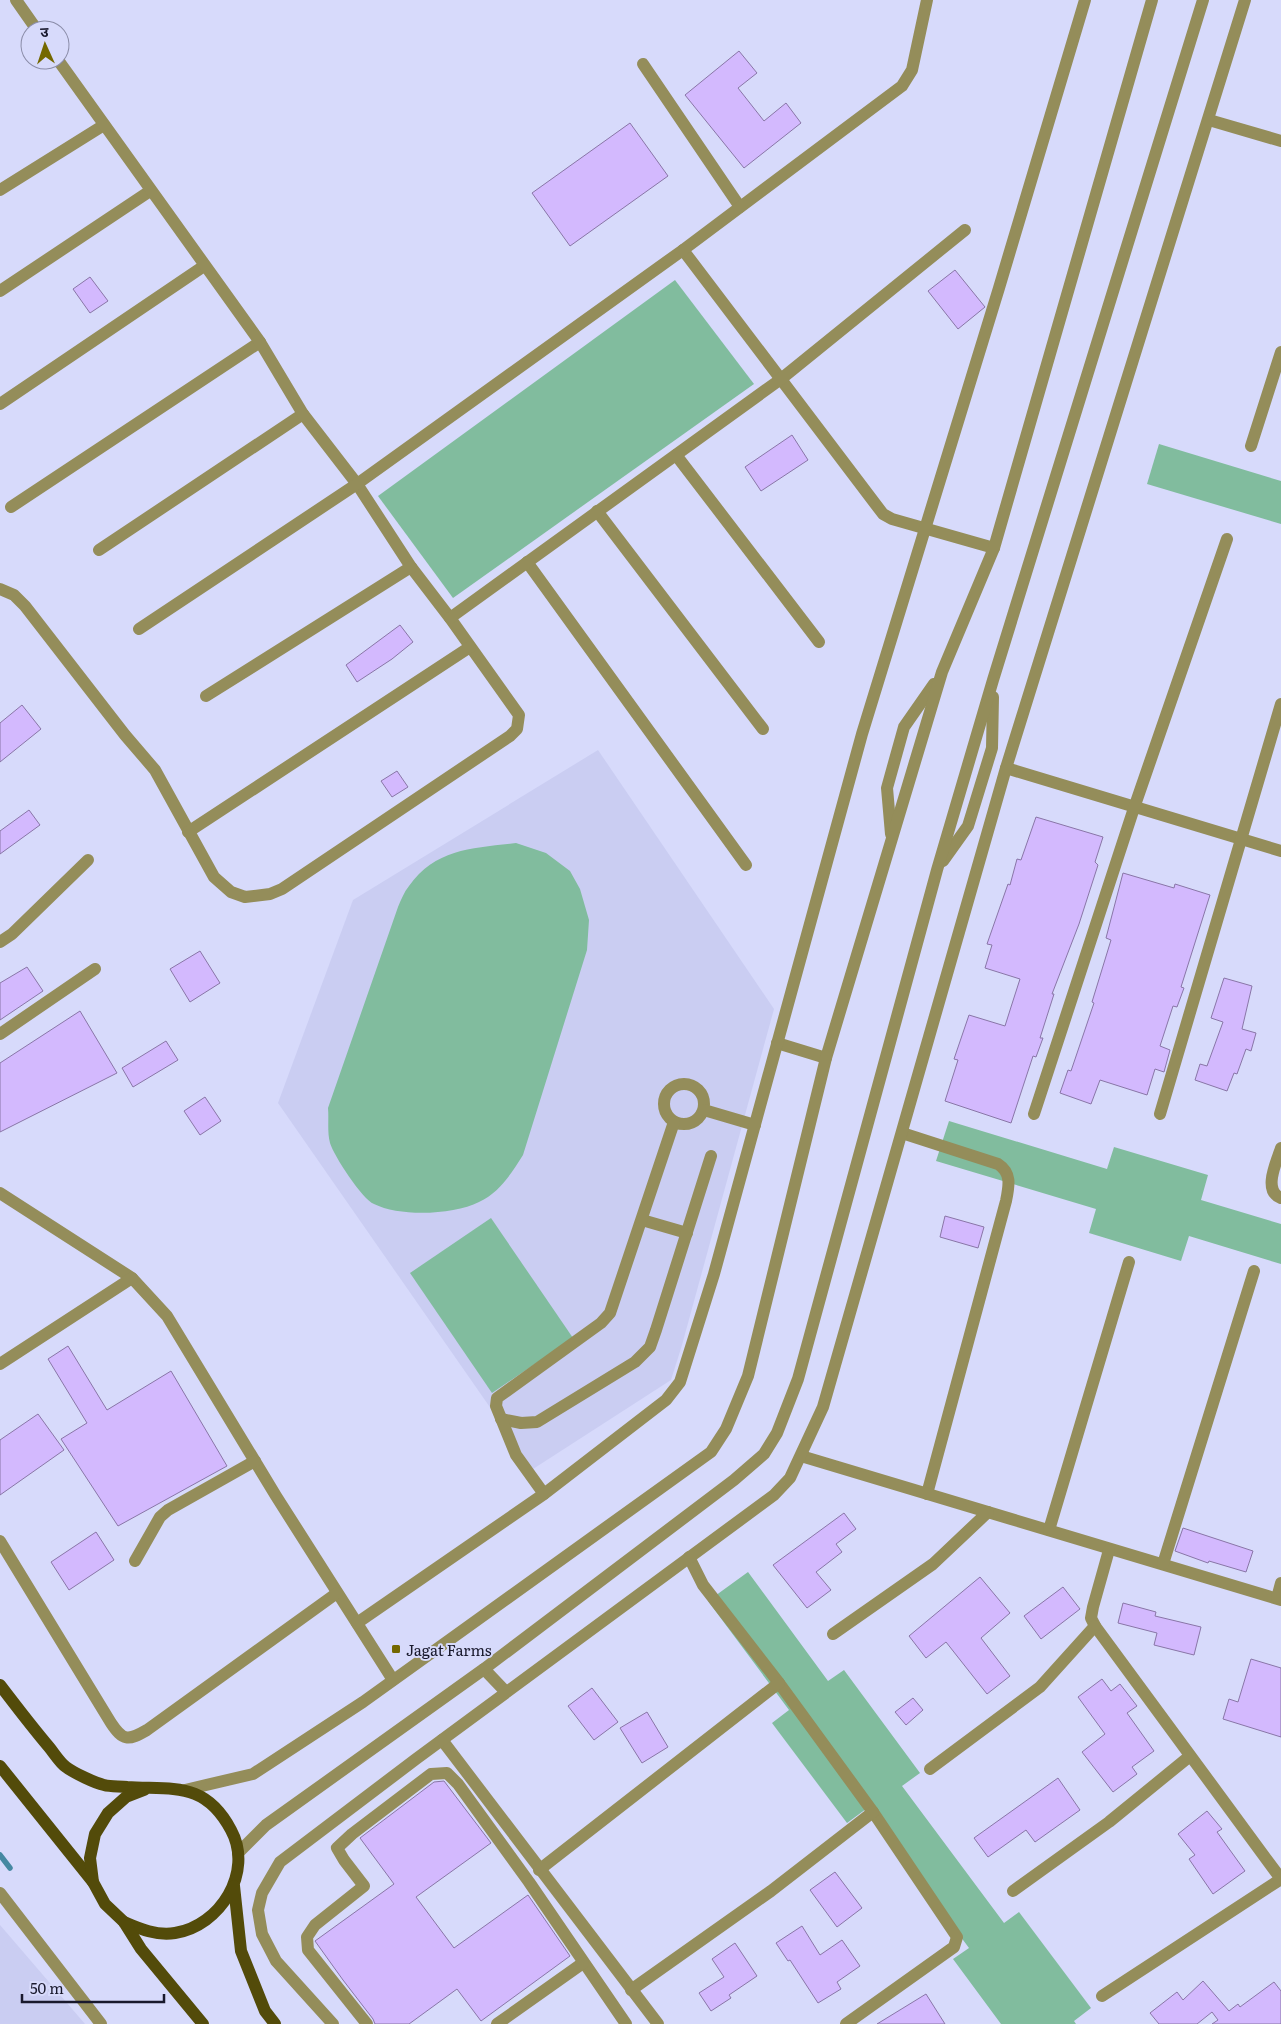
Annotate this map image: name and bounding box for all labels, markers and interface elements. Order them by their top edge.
north arrow [20,20,70,70]
text: उ [40,21,50,41]
place label: Jagat Farms [406,1638,492,1661]
marker: Jagat Farms [390,1643,402,1655]
scale bar [22,1972,165,2004]
text: 50 m [30,1976,64,1999]

